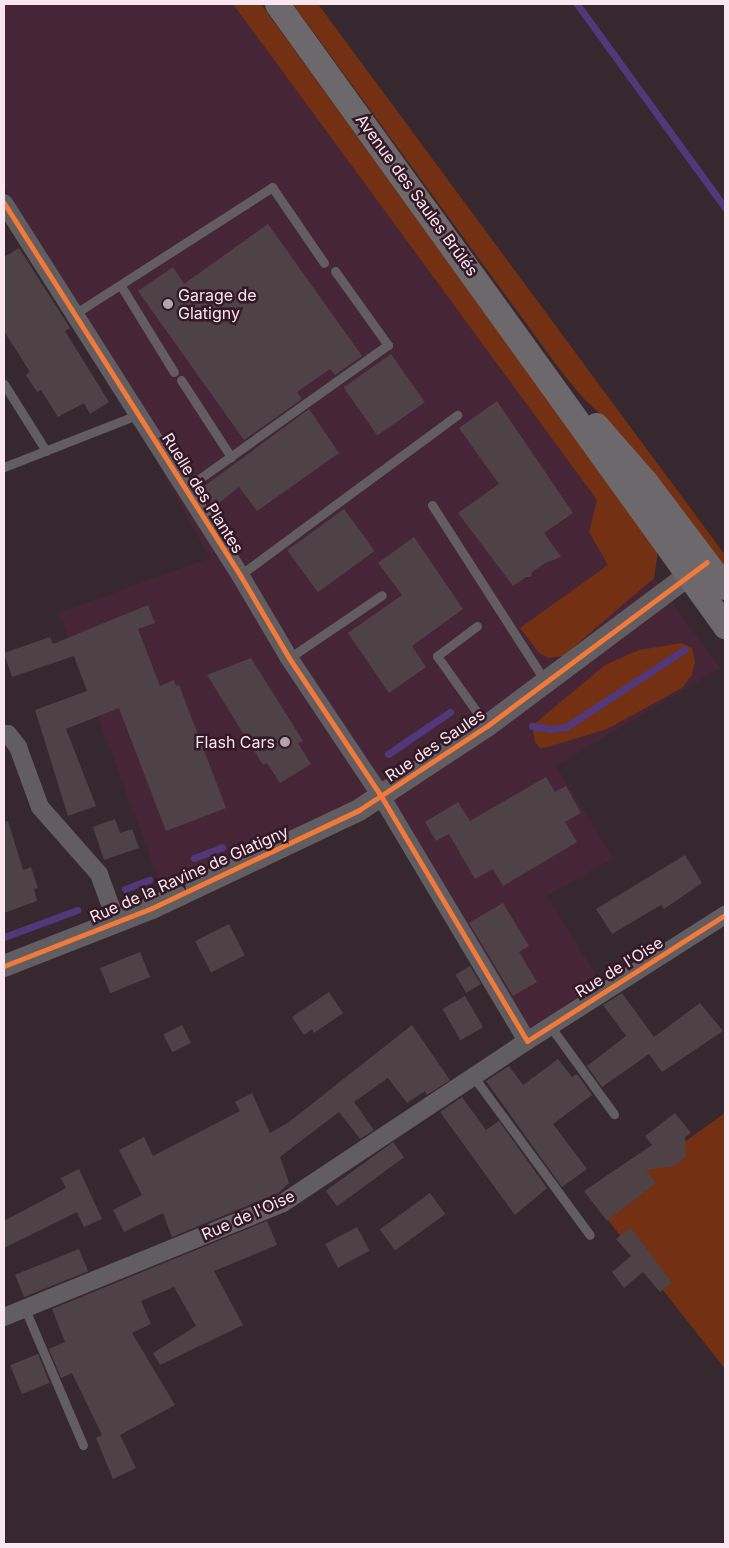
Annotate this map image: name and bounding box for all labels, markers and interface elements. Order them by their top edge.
street label: Avenue des Saules Brûlés [352,110,482,280]
place label: Garage de Glatigny [178,285,257,323]
marker: Garage de Glatigny [162,298,174,310]
street label: Ruelle des Plantes [158,429,248,557]
street label: Rue des Saules [382,705,488,785]
place label: Flash Cars [195,732,275,752]
marker: Flash Cars [279,736,291,748]
street label: Rue de la Ravine de Glatigny [87,821,291,927]
street label: Rue de l'Oise [572,932,666,1002]
street label: Rue de l'Oise [199,1186,297,1244]

